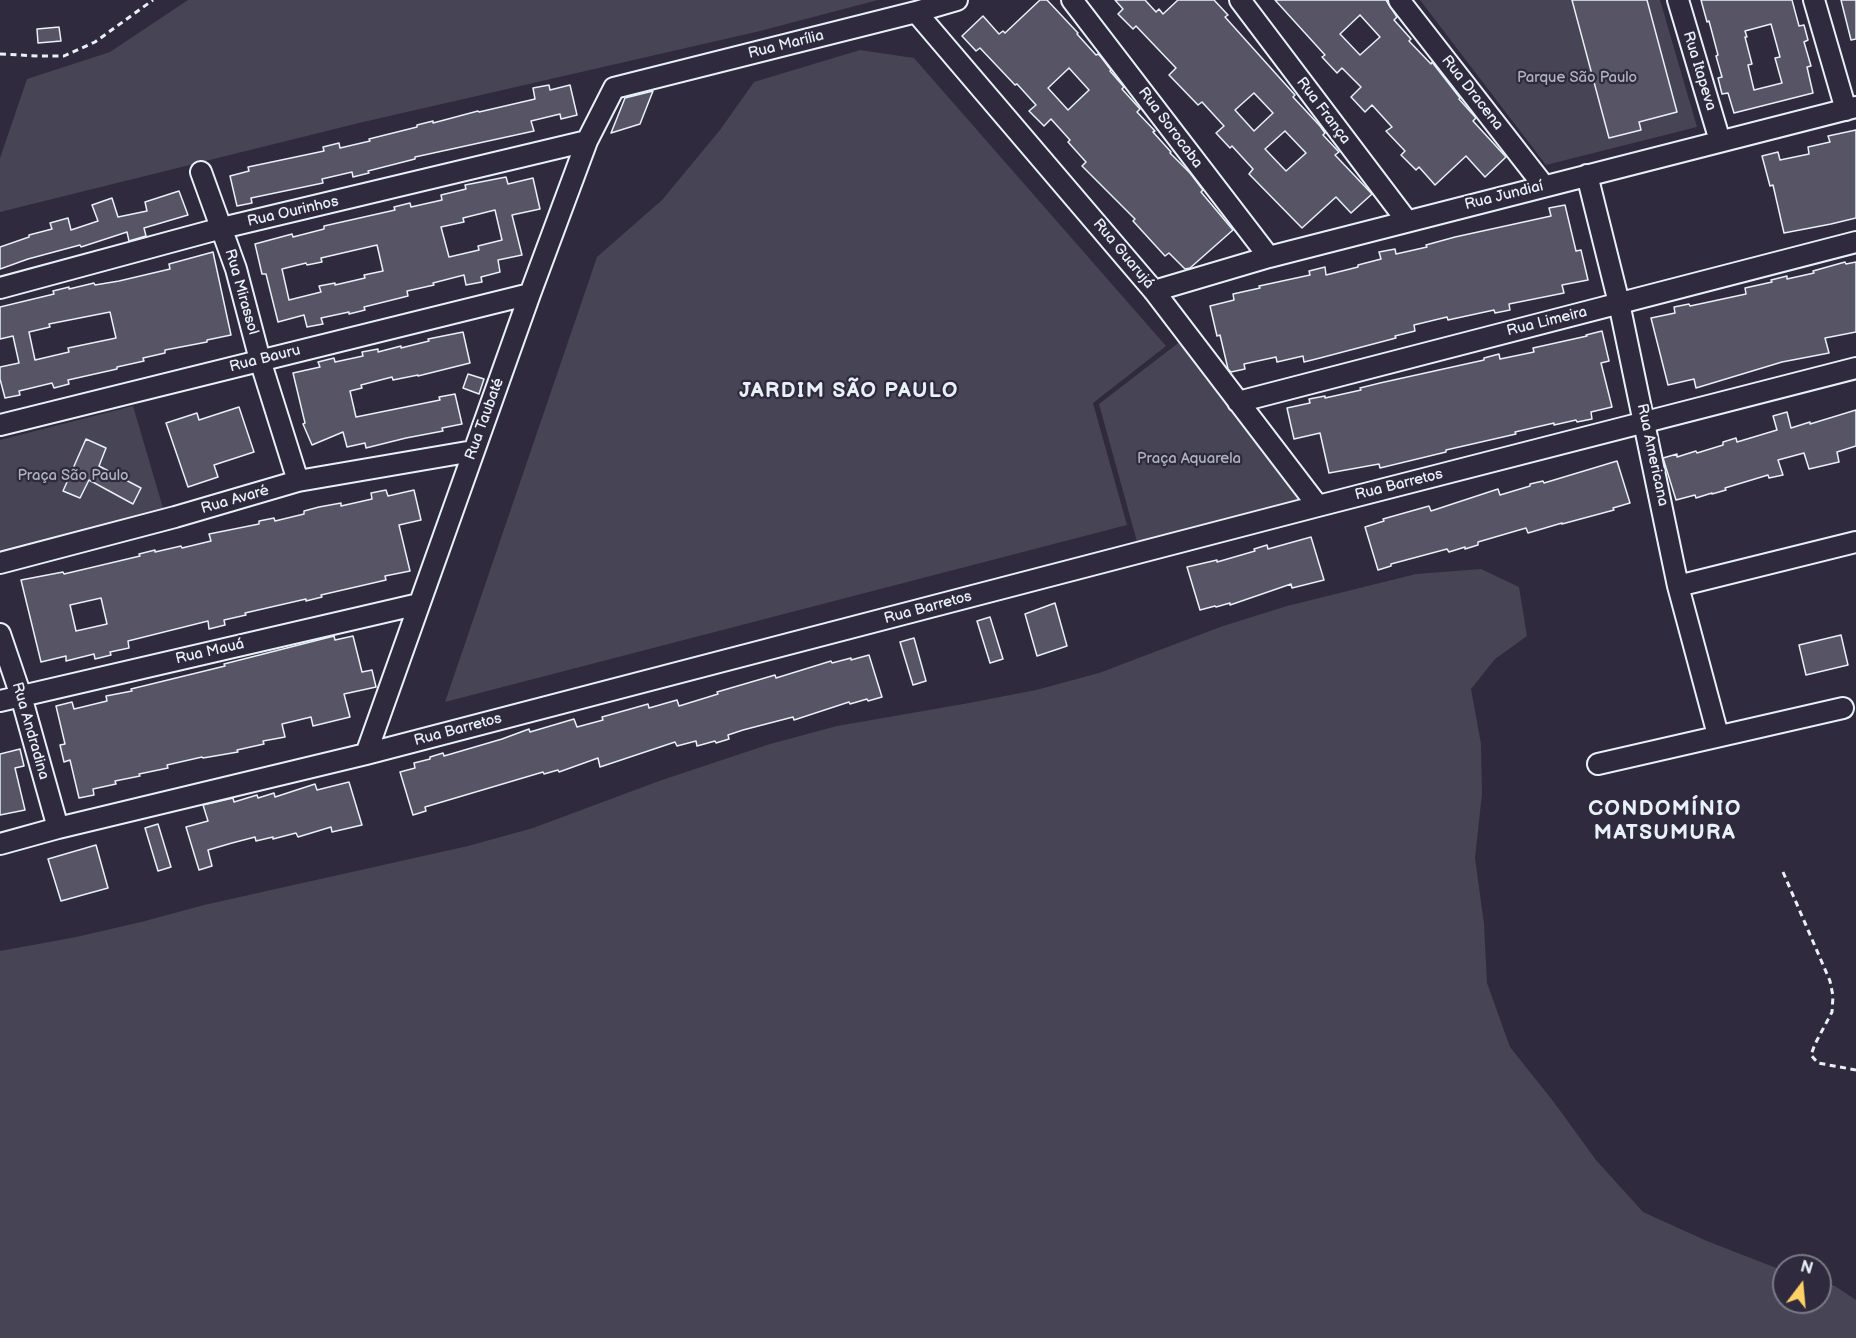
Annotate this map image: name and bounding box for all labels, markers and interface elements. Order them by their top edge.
street label: Rua Marília [746,27,826,63]
street label: Rua Itapeva [1678,29,1720,113]
street label: Rua Dracena [1437,52,1507,134]
park label: Parque São Paulo [1517,69,1637,87]
street label: Rua França [1292,74,1354,148]
street label: Rua Sorocaba [1134,84,1206,172]
street label: Rua Jundiaí [1463,178,1545,214]
street label: Rua Ourinhos [246,193,340,231]
street label: Rua Guarujá [1089,215,1157,293]
street label: Rua Mirassol [220,247,262,337]
street label: Rua Limeira [1505,303,1589,341]
street label: Rua Bauru [228,342,302,376]
street label: Rua Taubaté [462,376,508,462]
district label: JARDIM SÃO PAULO [739,379,959,405]
street label: Rua Americana [1632,402,1672,508]
park label: Praça Aquarela [1137,450,1241,468]
street label: Rua Barretos [1353,465,1445,505]
park label: Praça São Paulo [17,467,129,485]
street label: Rua Avaré [199,482,271,518]
street label: Rua Barretos [882,588,974,628]
street label: Rua Mauá [174,635,246,669]
street label: Rua Andradina [8,680,52,782]
street label: Rua Barretos [412,710,504,750]
district label: CONDOMÍNIO MATSUMURA [1588,797,1742,847]
north arrow [1772,1254,1832,1314]
text: N [1798,1257,1815,1279]

